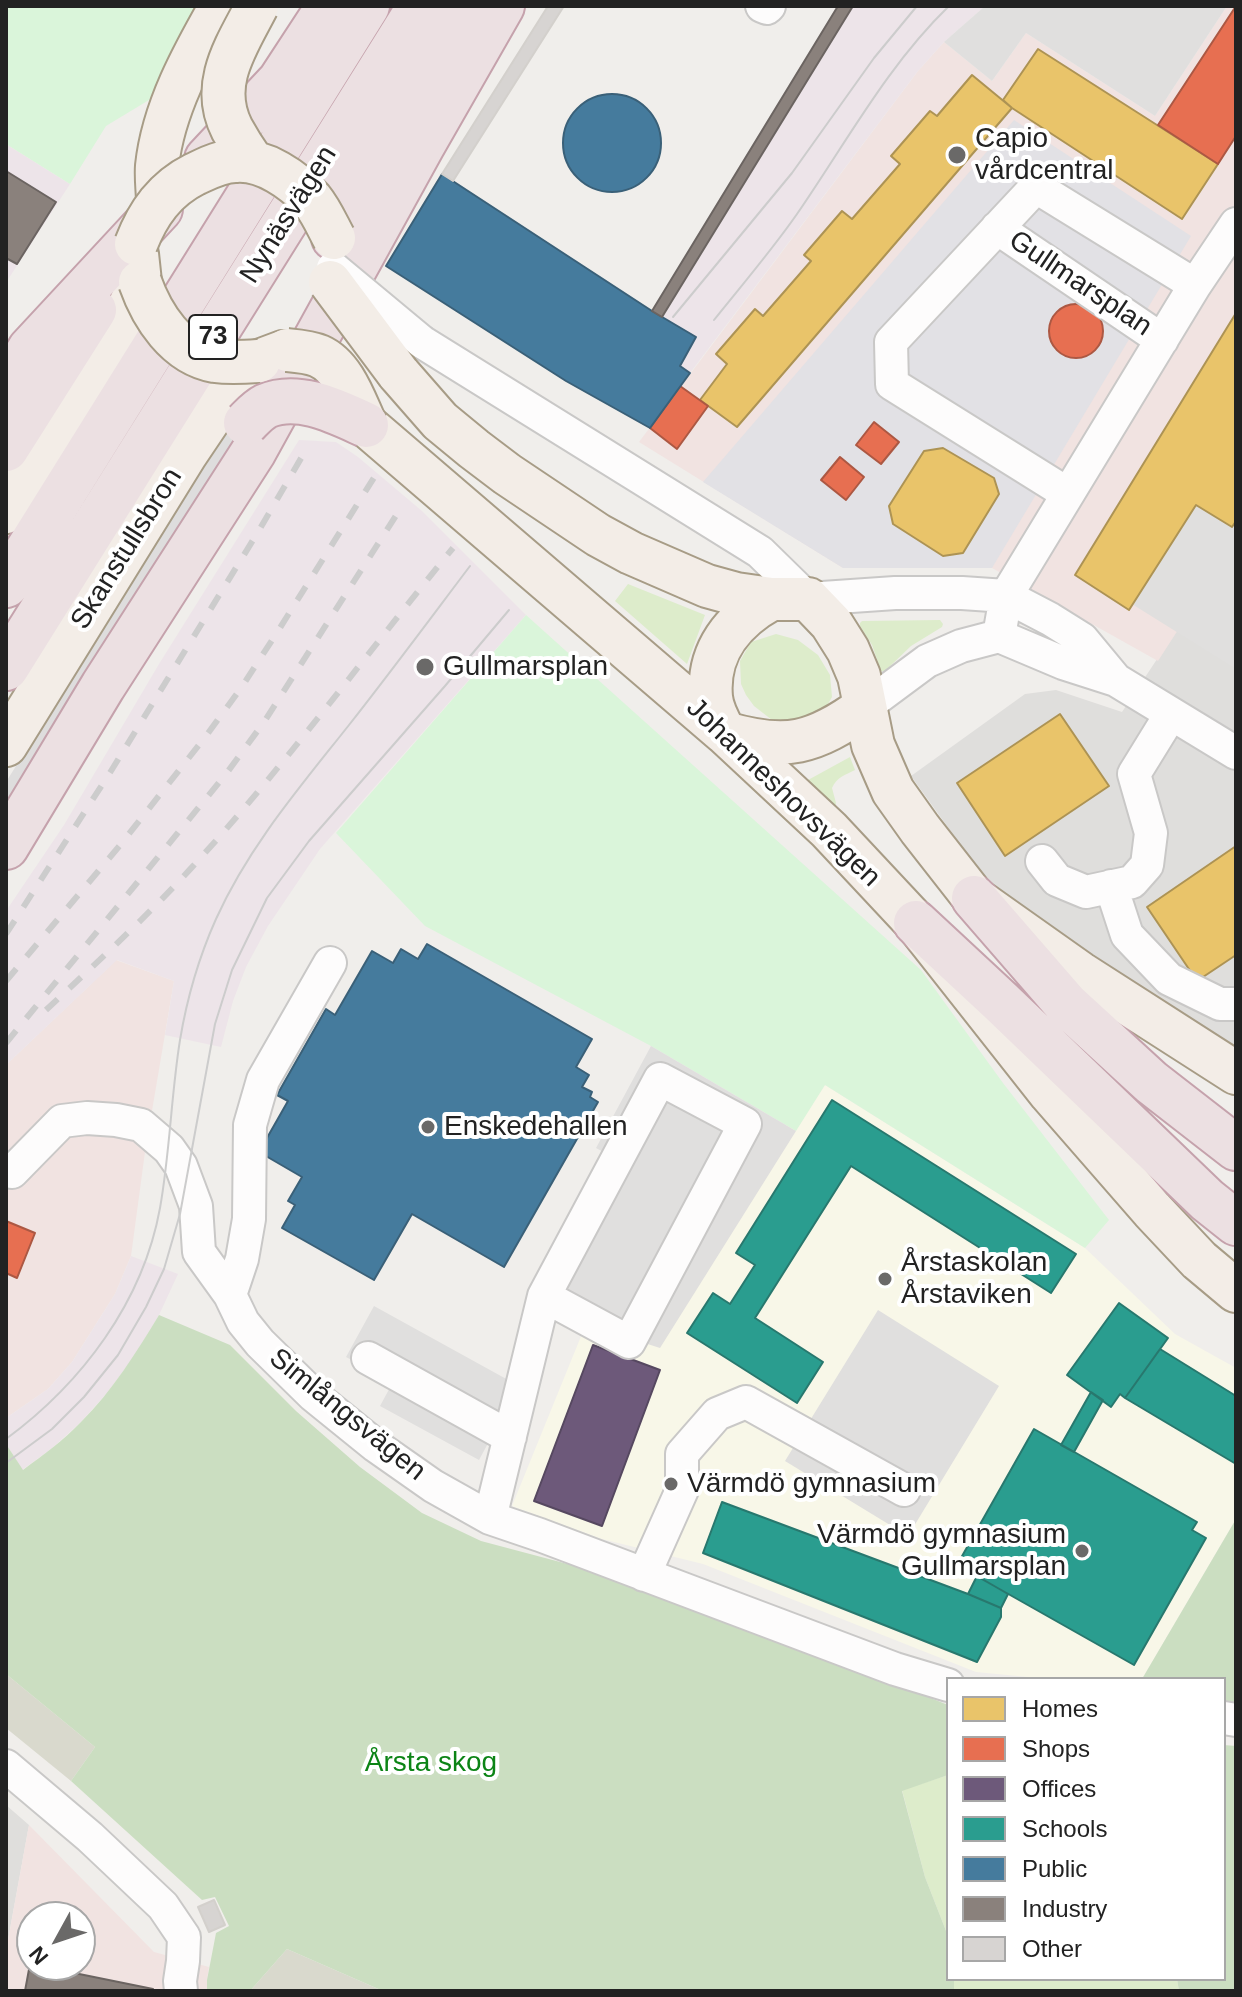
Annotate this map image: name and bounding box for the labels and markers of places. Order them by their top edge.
place label: Capio vårdcentral [975,122,1114,188]
marker: Capio vårdcentral [946,144,968,166]
place label: Gullmarsplan [443,650,608,684]
marker: Gullmarsplan [414,656,436,678]
place label: Enskedehallen [444,1110,628,1144]
marker: Enskedehallen [419,1118,437,1136]
place label: Årstaskolan Årstaviken [901,1246,1047,1312]
marker: Årstaskolan Årstaviken [876,1270,894,1288]
place label: Värmdö gymnasium [687,1467,936,1501]
marker: Värmdö gymnasium [662,1475,680,1493]
place label: Värmdö gymnasium Gullmarsplan [817,1518,1066,1584]
marker: Värmdö gymnasium Gullmarsplan [1073,1542,1091,1560]

